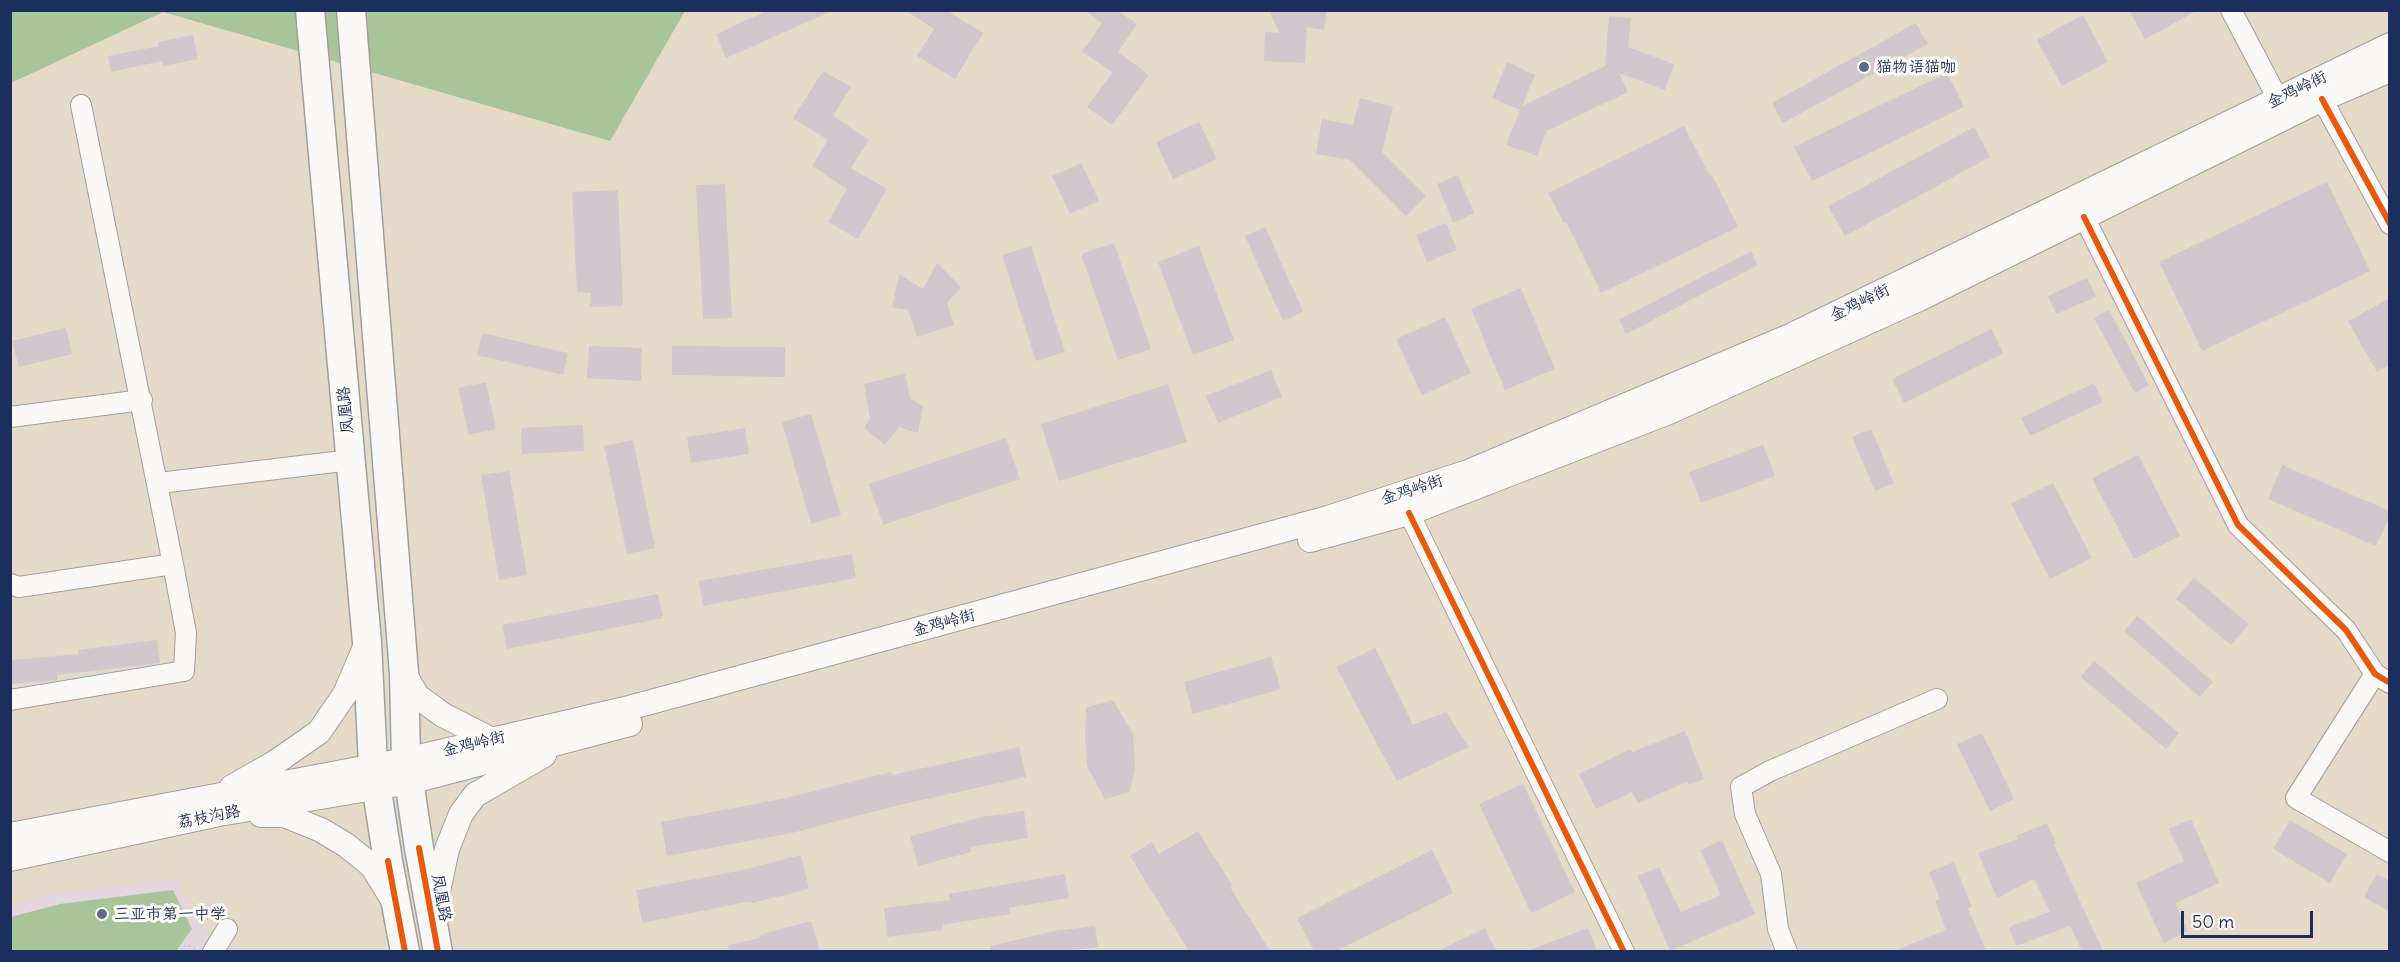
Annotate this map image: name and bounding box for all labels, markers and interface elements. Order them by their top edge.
place label: 猫物语猫咖 [1876,57,1956,77]
marker: 猫物语猫咖 [1857,60,1871,74]
street label: 金鸡岭街 [2264,67,2330,113]
street label: 金鸡岭街 [1827,280,1893,326]
street label: 凤凰路 [334,385,358,435]
street label: 金鸡岭街 [1379,471,1445,509]
street label: 金鸡岭街 [911,605,977,641]
street label: 金鸡岭街 [441,727,507,761]
street label: 荔枝沟路 [176,801,242,833]
street label: 凤凰路 [427,873,455,923]
scale bar [2184,899,2316,937]
place label: 三亚市第一中学 [114,904,226,924]
marker: 三亚市第一中学 [95,907,109,921]
text: 50 m [2192,910,2234,933]

